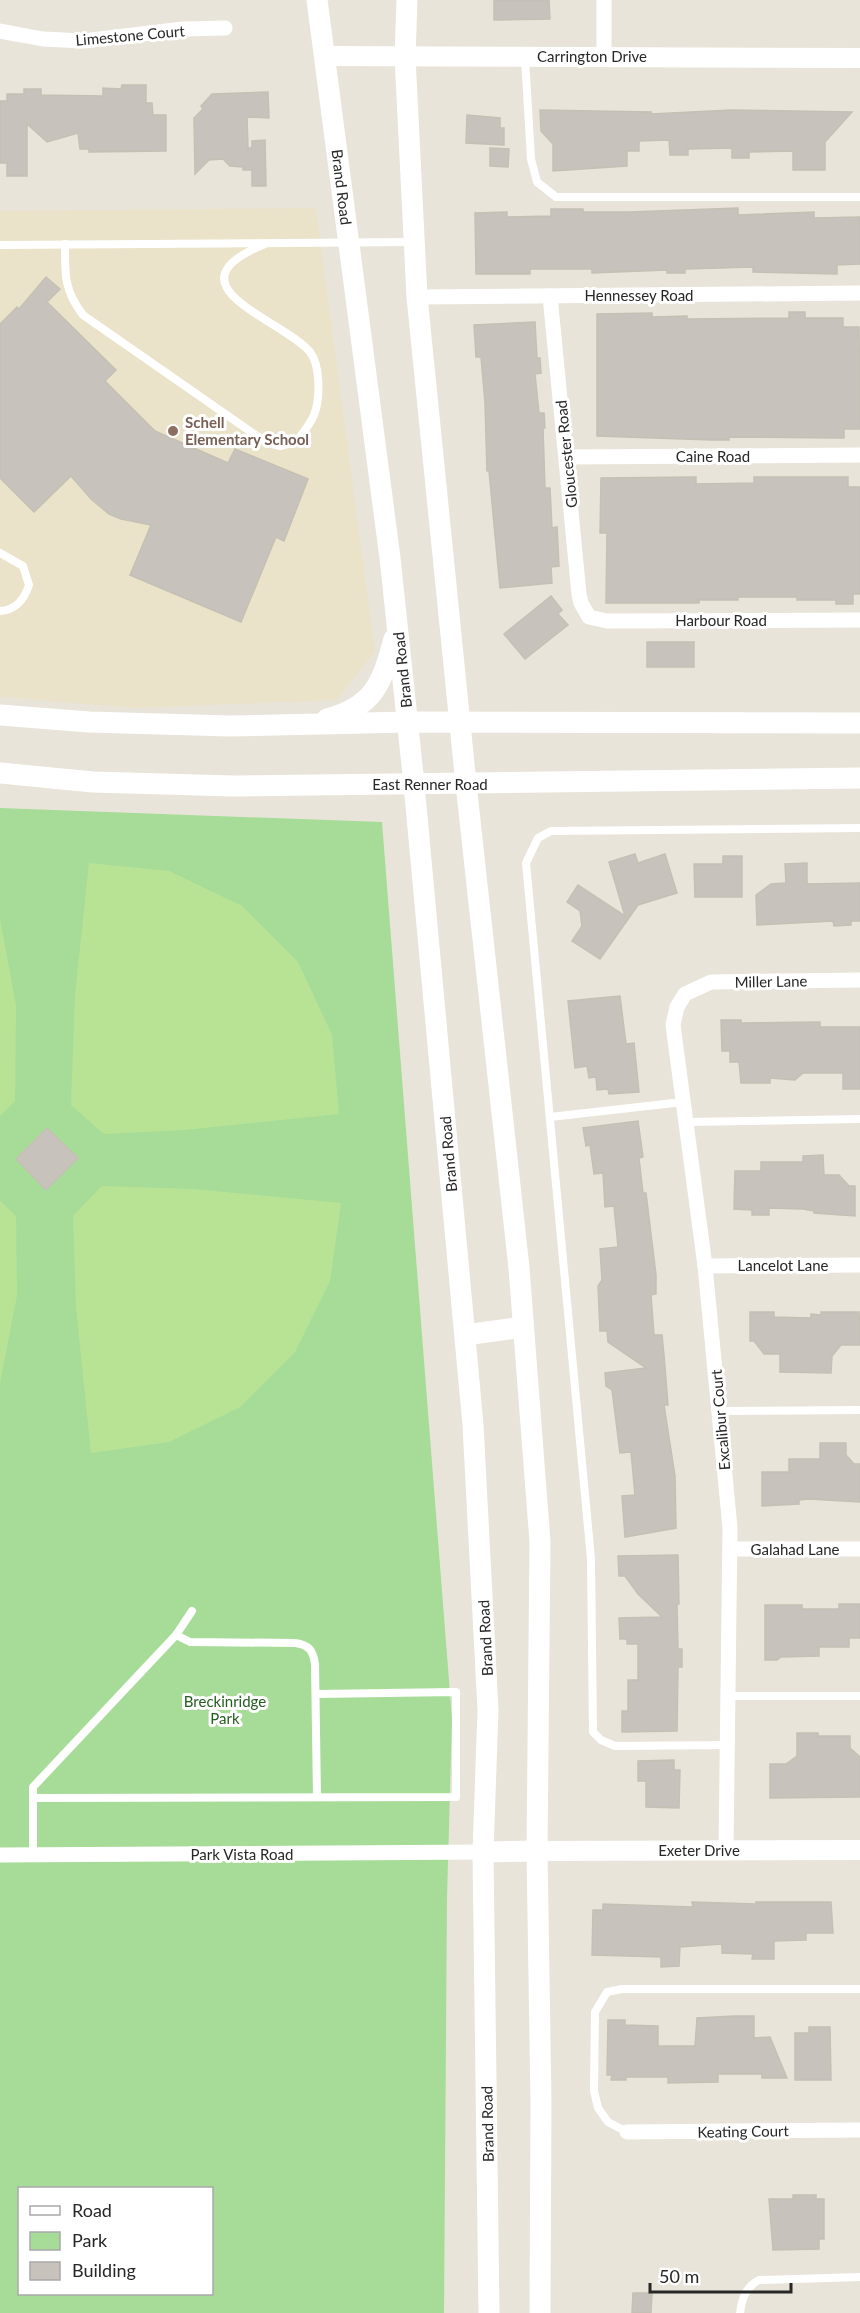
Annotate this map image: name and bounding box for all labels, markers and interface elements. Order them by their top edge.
street label: Limestone Court [75,21,186,49]
street label: Carrington Drive [537,47,647,65]
street label: Brand Road [328,148,356,226]
street label: Hennessey Road [585,286,694,304]
street label: Gloucester Road [551,399,581,509]
place label: Schell Elementary School [185,413,309,448]
marker: Schell Elementary School [166,424,180,438]
street label: Caine Road [676,447,750,465]
street label: Harbour Road [675,611,767,629]
street label: Brand Road [389,631,415,709]
street label: East Renner Road [372,775,488,793]
street label: Miller Lane [734,971,808,991]
street label: Brand Road [436,1115,460,1193]
street label: Lancelot Lane [737,1256,829,1274]
street label: Excalibur Court [707,1368,733,1471]
street label: Galahad Lane [751,1540,840,1558]
street label: Brand Road [474,1599,496,1677]
park label: Breckinridge Park [184,1692,266,1727]
street label: Exeter Drive [658,1841,740,1859]
street label: Park Vista Road [191,1845,293,1863]
street label: Brand Road [477,2086,497,2162]
street label: Keating Court [697,2121,789,2141]
legend [18,2187,213,2295]
text: Road [72,2199,112,2221]
text: Park [72,2229,108,2251]
scale bar [650,2256,791,2294]
text: Building [72,2259,136,2281]
text: 50 m [659,2265,699,2287]

